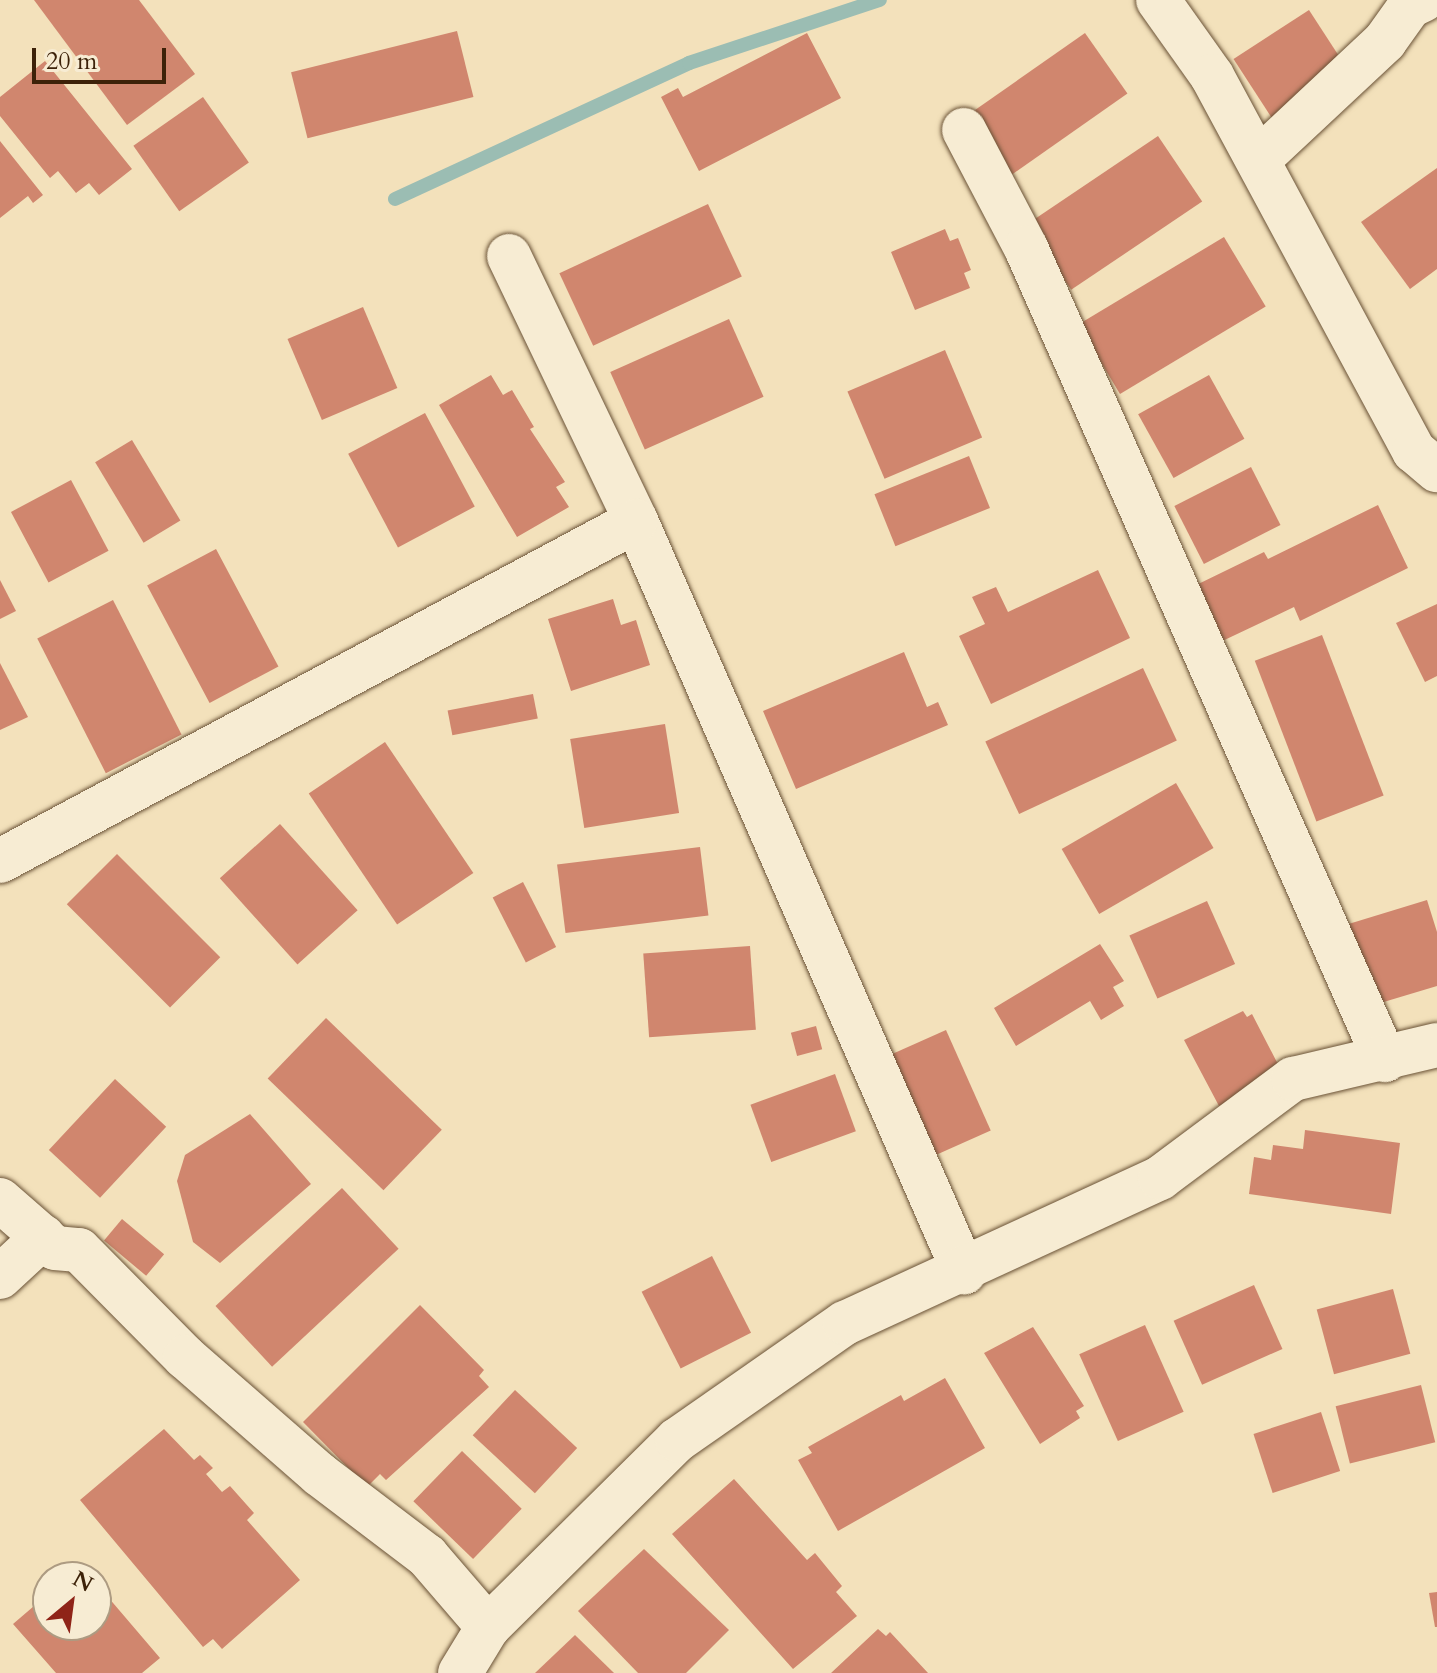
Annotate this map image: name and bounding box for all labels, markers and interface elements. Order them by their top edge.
scale bar [36,32,170,82]
text: 20 m [46,45,97,78]
north arrow [32,1561,112,1641]
text: N [67,1564,98,1600]

